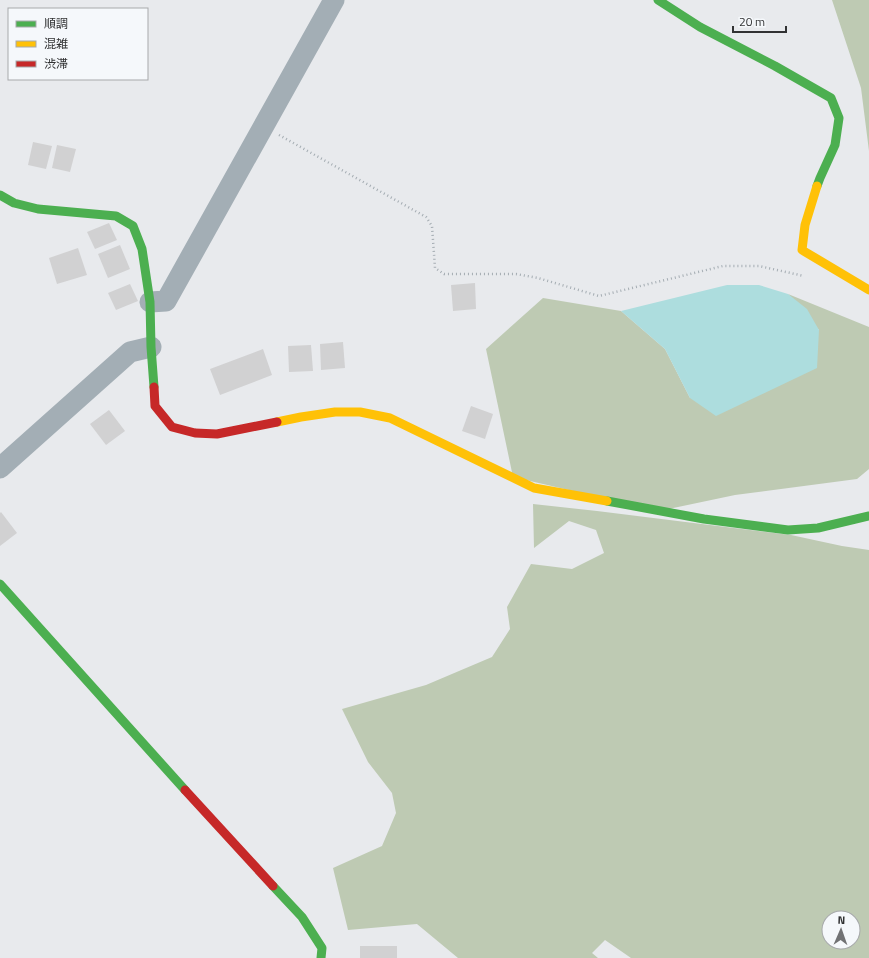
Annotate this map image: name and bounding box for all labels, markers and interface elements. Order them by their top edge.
legend [8,8,148,80]
scale bar [733,8,786,34]
text: 20 m [739,12,765,31]
text: 順調 [44,14,68,33]
text: 混雑 [44,34,68,53]
text: 渋滞 [44,54,68,73]
north arrow [821,910,861,950]
text: N [837,912,845,928]

